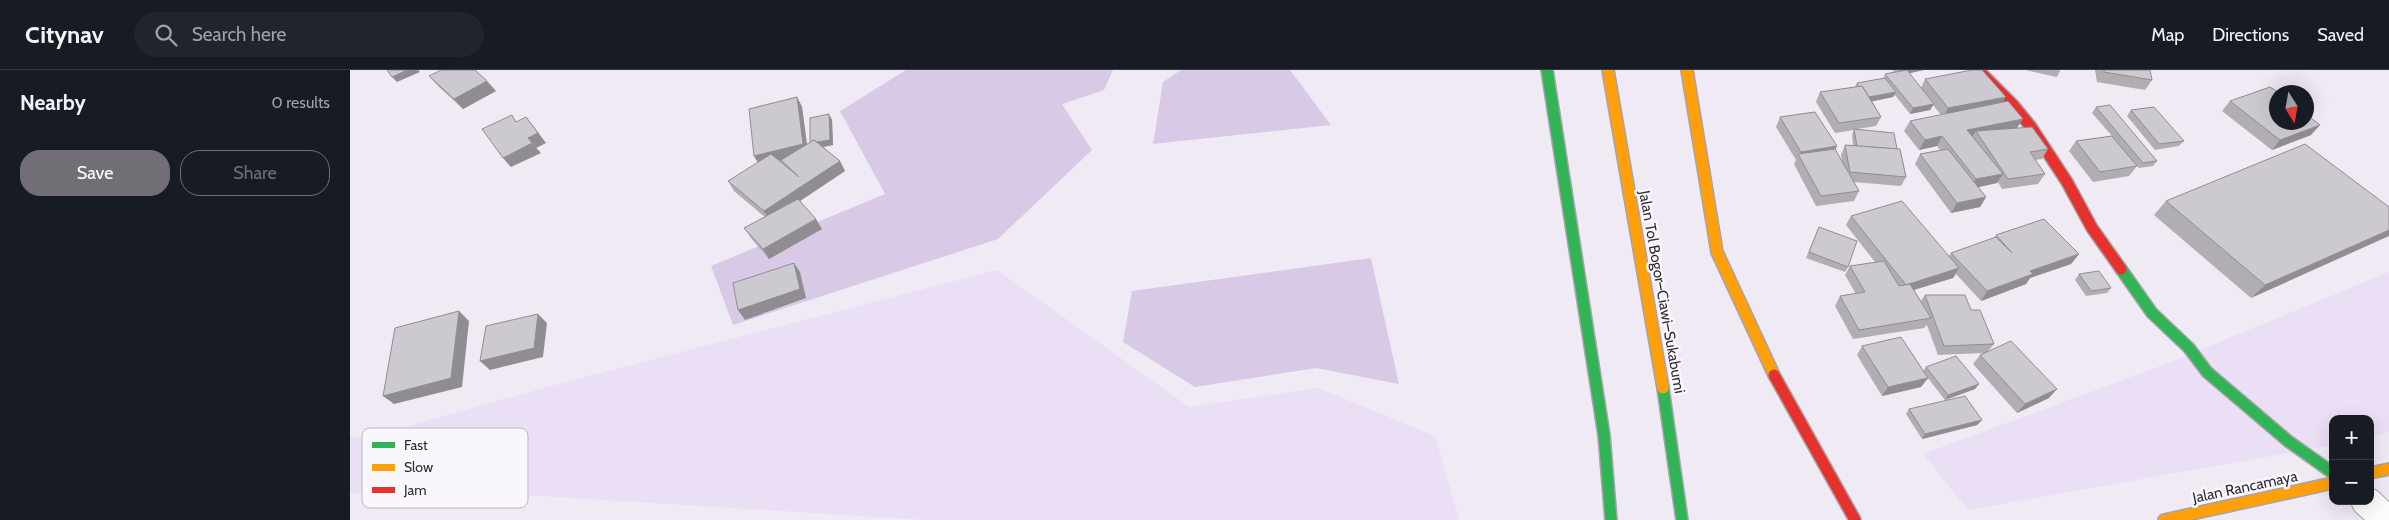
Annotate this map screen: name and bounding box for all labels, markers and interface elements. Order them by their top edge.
search box [134,12,484,57]
text: Citynav [25,20,104,49]
icon: search [152,21,180,49]
text: Search here [192,23,286,46]
text: Map [2151,24,2184,46]
text: Directions [2212,24,2289,46]
text: Saved [2317,24,2364,46]
north arrow [2269,85,2314,130]
text: Nearby [20,90,86,115]
text: 0 results [271,93,330,112]
button: Save [20,150,170,196]
button: Share [180,150,330,196]
street label: Jalan Tol Bogor–Ciawi–Sukabumi [1635,188,1689,395]
map controls [2329,415,2374,505]
button: + [2329,415,2374,460]
legend [362,428,528,508]
text: Fast [404,436,428,454]
text: Slow [404,458,433,476]
button: − [2329,460,2374,505]
street label: Jalan Rancamaya [2190,467,2300,507]
text: Jam [403,481,426,499]

